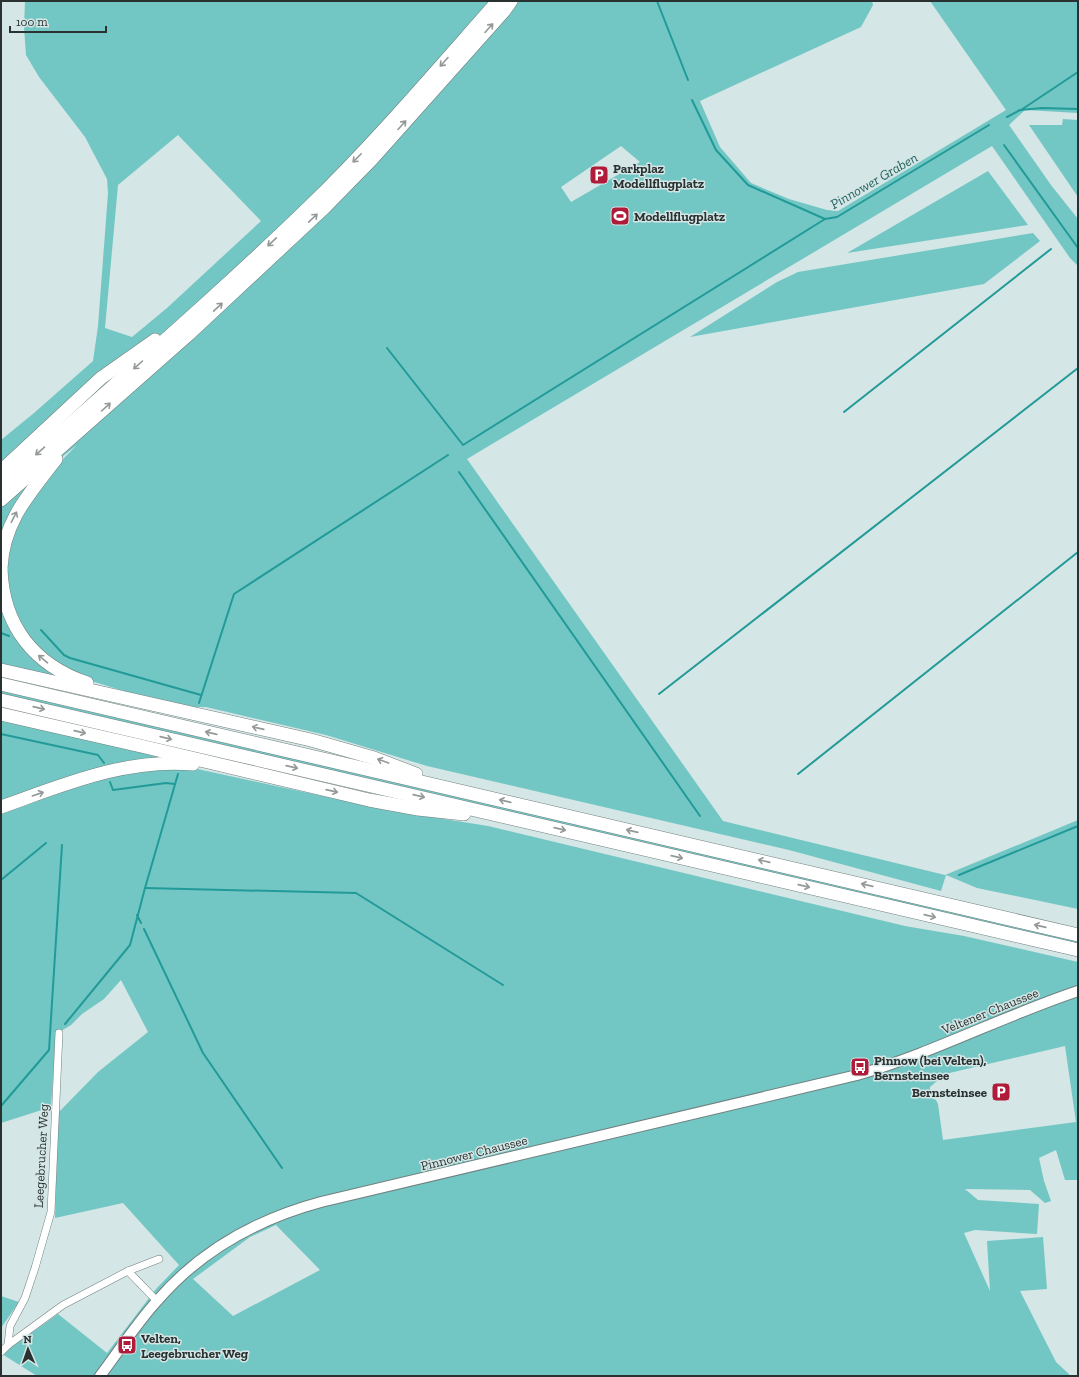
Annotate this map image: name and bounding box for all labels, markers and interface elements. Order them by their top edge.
scale bar [10,8,106,34]
text: 100 m [16,15,48,29]
one-way arrow [484,23,493,33]
one-way arrow [440,56,449,66]
one-way arrow [398,119,407,130]
water label: Pinnower Graben [827,149,921,213]
one-way arrow [352,153,362,163]
place label: Parkplaz Modellflugplatz [613,161,704,191]
parking icon: Parkplaz Modellflugplatz [588,164,610,186]
sports icon: Modellflugplatz [609,205,631,227]
place label: Modellflugplatz [634,209,725,224]
one-way arrow [308,214,318,223]
one-way arrow [267,238,277,247]
one-way arrow [212,303,222,312]
one-way arrow [132,360,143,369]
one-way arrow [101,402,111,412]
one-way arrow [35,446,46,455]
one-way arrow [11,511,19,523]
one-way arrow [37,655,48,664]
one-way arrow [32,705,45,713]
one-way arrow [252,723,265,731]
one-way arrow [73,729,86,736]
one-way arrow [205,729,218,736]
one-way arrow [159,734,172,742]
one-way arrow [378,757,390,765]
one-way arrow [285,764,298,772]
one-way arrow [325,788,338,795]
one-way arrow [31,790,43,798]
one-way arrow [412,793,425,801]
one-way arrow [499,797,512,805]
one-way arrow [553,826,566,833]
one-way arrow [626,826,639,834]
one-way arrow [670,853,683,861]
one-way arrow [758,857,771,865]
one-way arrow [860,881,873,889]
one-way arrow [797,883,810,890]
one-way arrow [923,912,936,920]
one-way arrow [1034,922,1047,929]
street label: Veltener Chaussee [939,985,1040,1038]
place label: Pinnow (bei Velten), Bernsteinsee [874,1053,986,1083]
bus stop icon: Pinnow (bei Velten), Bernsteinsee [849,1056,871,1078]
parking icon: Bernsteinsee [990,1081,1012,1103]
place label: Bernsteinsee [912,1085,988,1100]
street label: Leegebrucher Weg [31,1104,51,1208]
street label: Pinnower Chaussee [419,1132,529,1174]
north arrow [8,1329,48,1369]
place label: Velten, Leegebrucher Weg [141,1331,249,1361]
text: N [23,1333,33,1346]
bus stop icon: Velten, Leegebrucher Weg [116,1334,138,1356]

